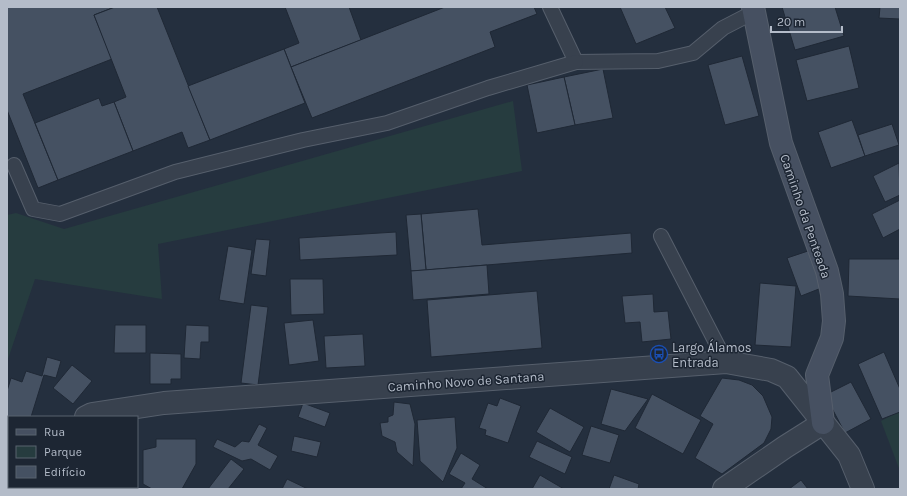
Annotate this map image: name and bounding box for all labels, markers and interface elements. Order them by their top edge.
scale bar [771,8,842,34]
text: 20 m [777,15,805,29]
street label: Caminho da Penteada [777,152,834,280]
place label: Largo Álamos Entrada [672,338,752,370]
bus stop icon: Largo Álamos Entrada [649,344,669,364]
street label: Caminho Novo de Santana [387,369,545,394]
legend [8,416,138,488]
text: Rua [44,425,65,439]
text: Parque [44,445,82,459]
text: Edifício [44,465,85,479]

